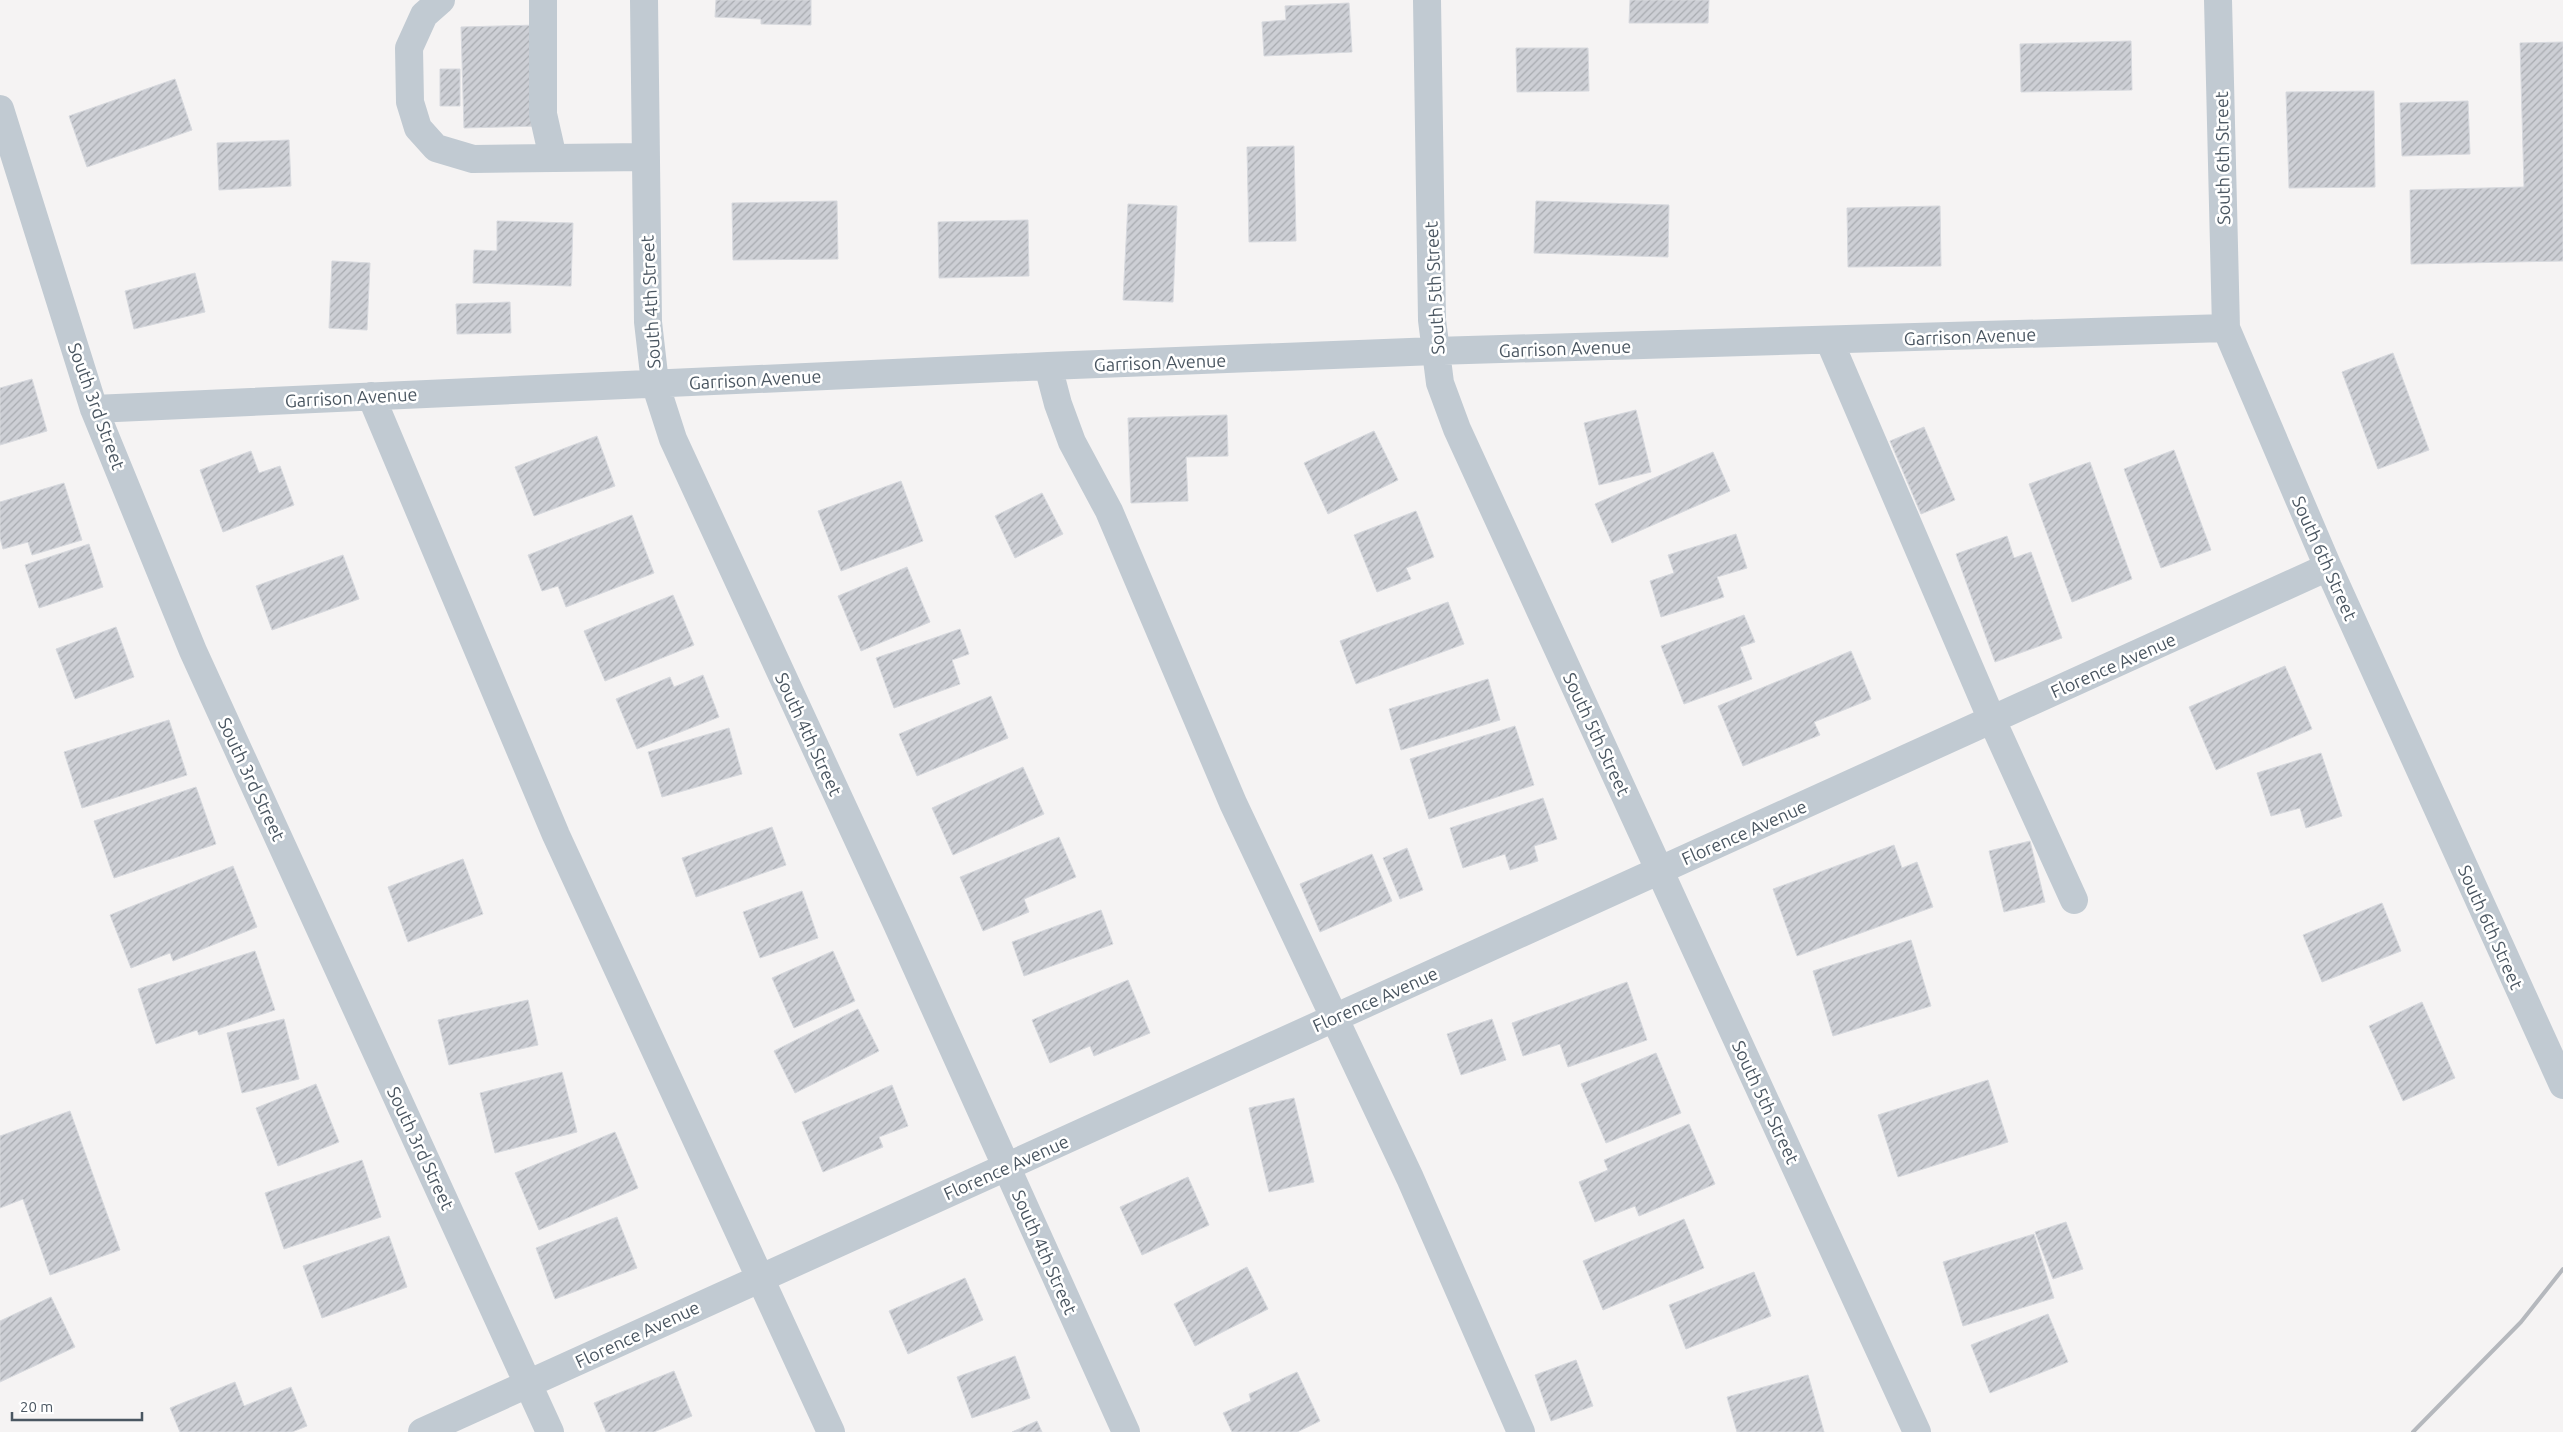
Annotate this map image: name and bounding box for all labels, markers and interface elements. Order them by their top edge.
street label: South 6th Street [2211,91,2233,225]
street label: South 5th Street [1421,221,1447,355]
street label: South 4th Street [637,235,663,369]
street label: Garrison Avenue [1903,324,2037,348]
street label: Garrison Avenue [1498,336,1632,360]
street label: South 3rd Street [65,340,129,472]
street label: Garrison Avenue [1093,350,1227,374]
street label: Garrison Avenue [688,366,822,392]
street label: Garrison Avenue [284,384,418,410]
street label: South 6th Street [2289,493,2361,623]
street label: Florence Avenue [2047,628,2179,702]
street label: South 4th Street [772,669,846,799]
street label: South 5th Street [1560,669,1634,799]
street label: South 3rd Street [215,714,289,844]
street label: Florence Avenue [1678,795,1810,869]
street label: South 6th Street [2455,862,2527,992]
street label: Florence Avenue [1309,962,1441,1036]
street label: South 5th Street [1729,1037,1803,1167]
street label: South 3rd Street [384,1083,458,1213]
street label: Florence Avenue [940,1130,1072,1204]
street label: South 4th Street [1009,1187,1081,1317]
street label: Florence Avenue [572,1296,702,1372]
scale bar [12,1390,142,1422]
text: 20 m [20,1398,53,1415]

